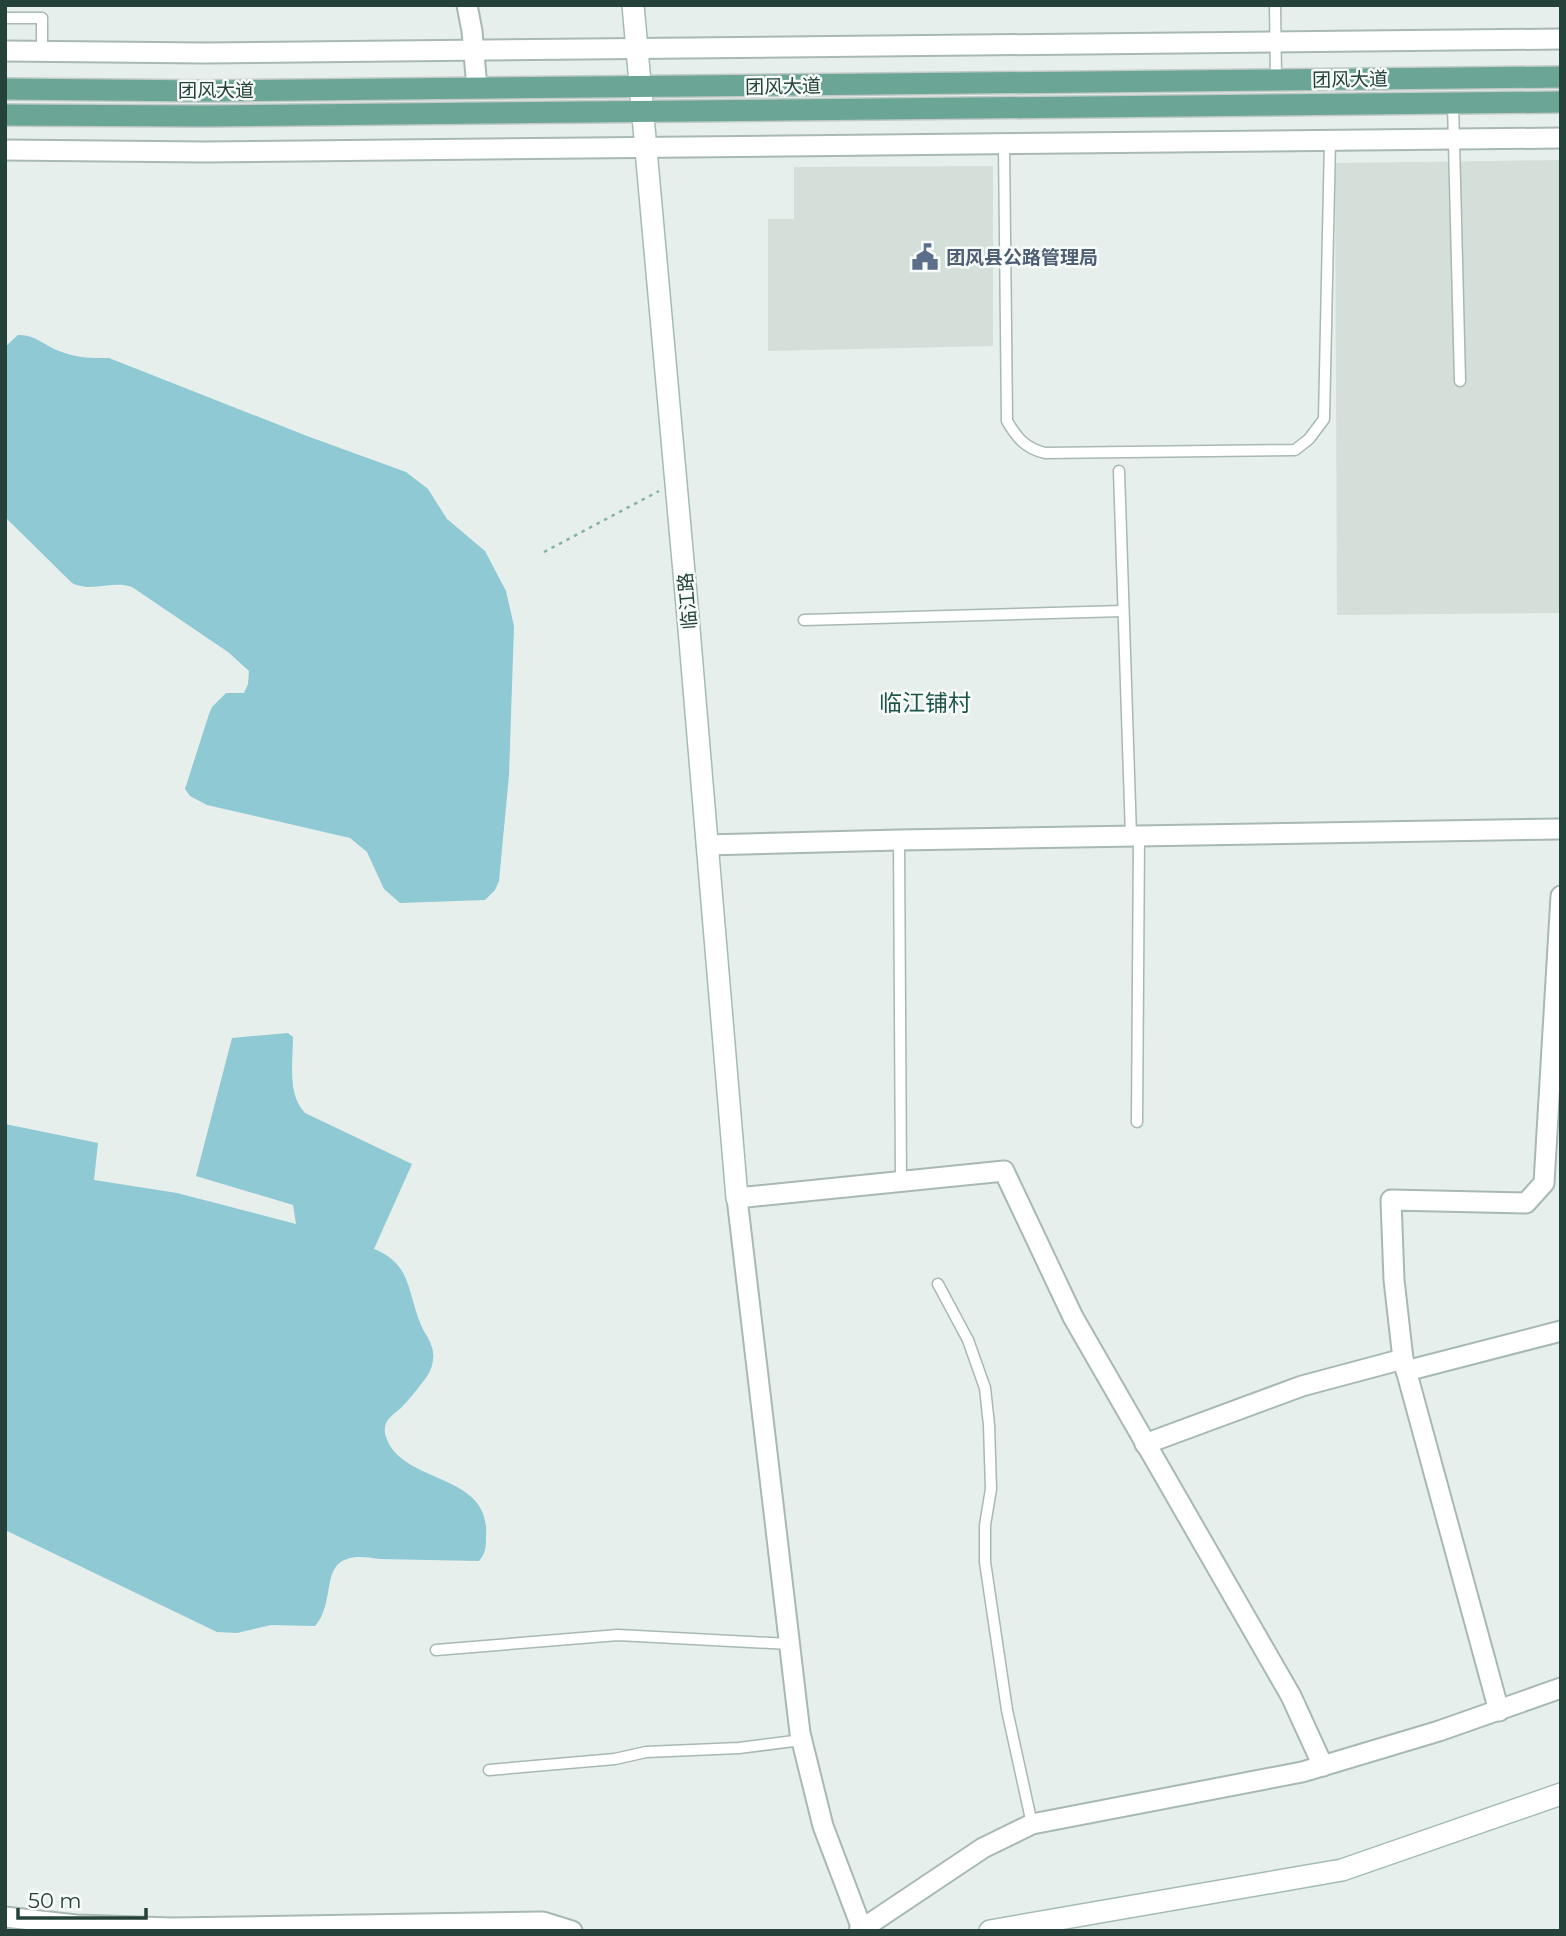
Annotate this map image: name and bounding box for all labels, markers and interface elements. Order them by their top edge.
street label: 团风大道 [1312,67,1388,92]
street label: 团风大道 [745,74,821,99]
street label: 团风大道 [178,79,254,102]
public building icon: 团风县公路管理局 [910,242,940,272]
place label: 团风县公路管理局 [946,246,1098,269]
street label: 临江路 [674,572,701,630]
district label: 临江铺村 [879,689,971,717]
scale bar [18,1876,145,1920]
text: 50 m [28,1888,82,1913]

